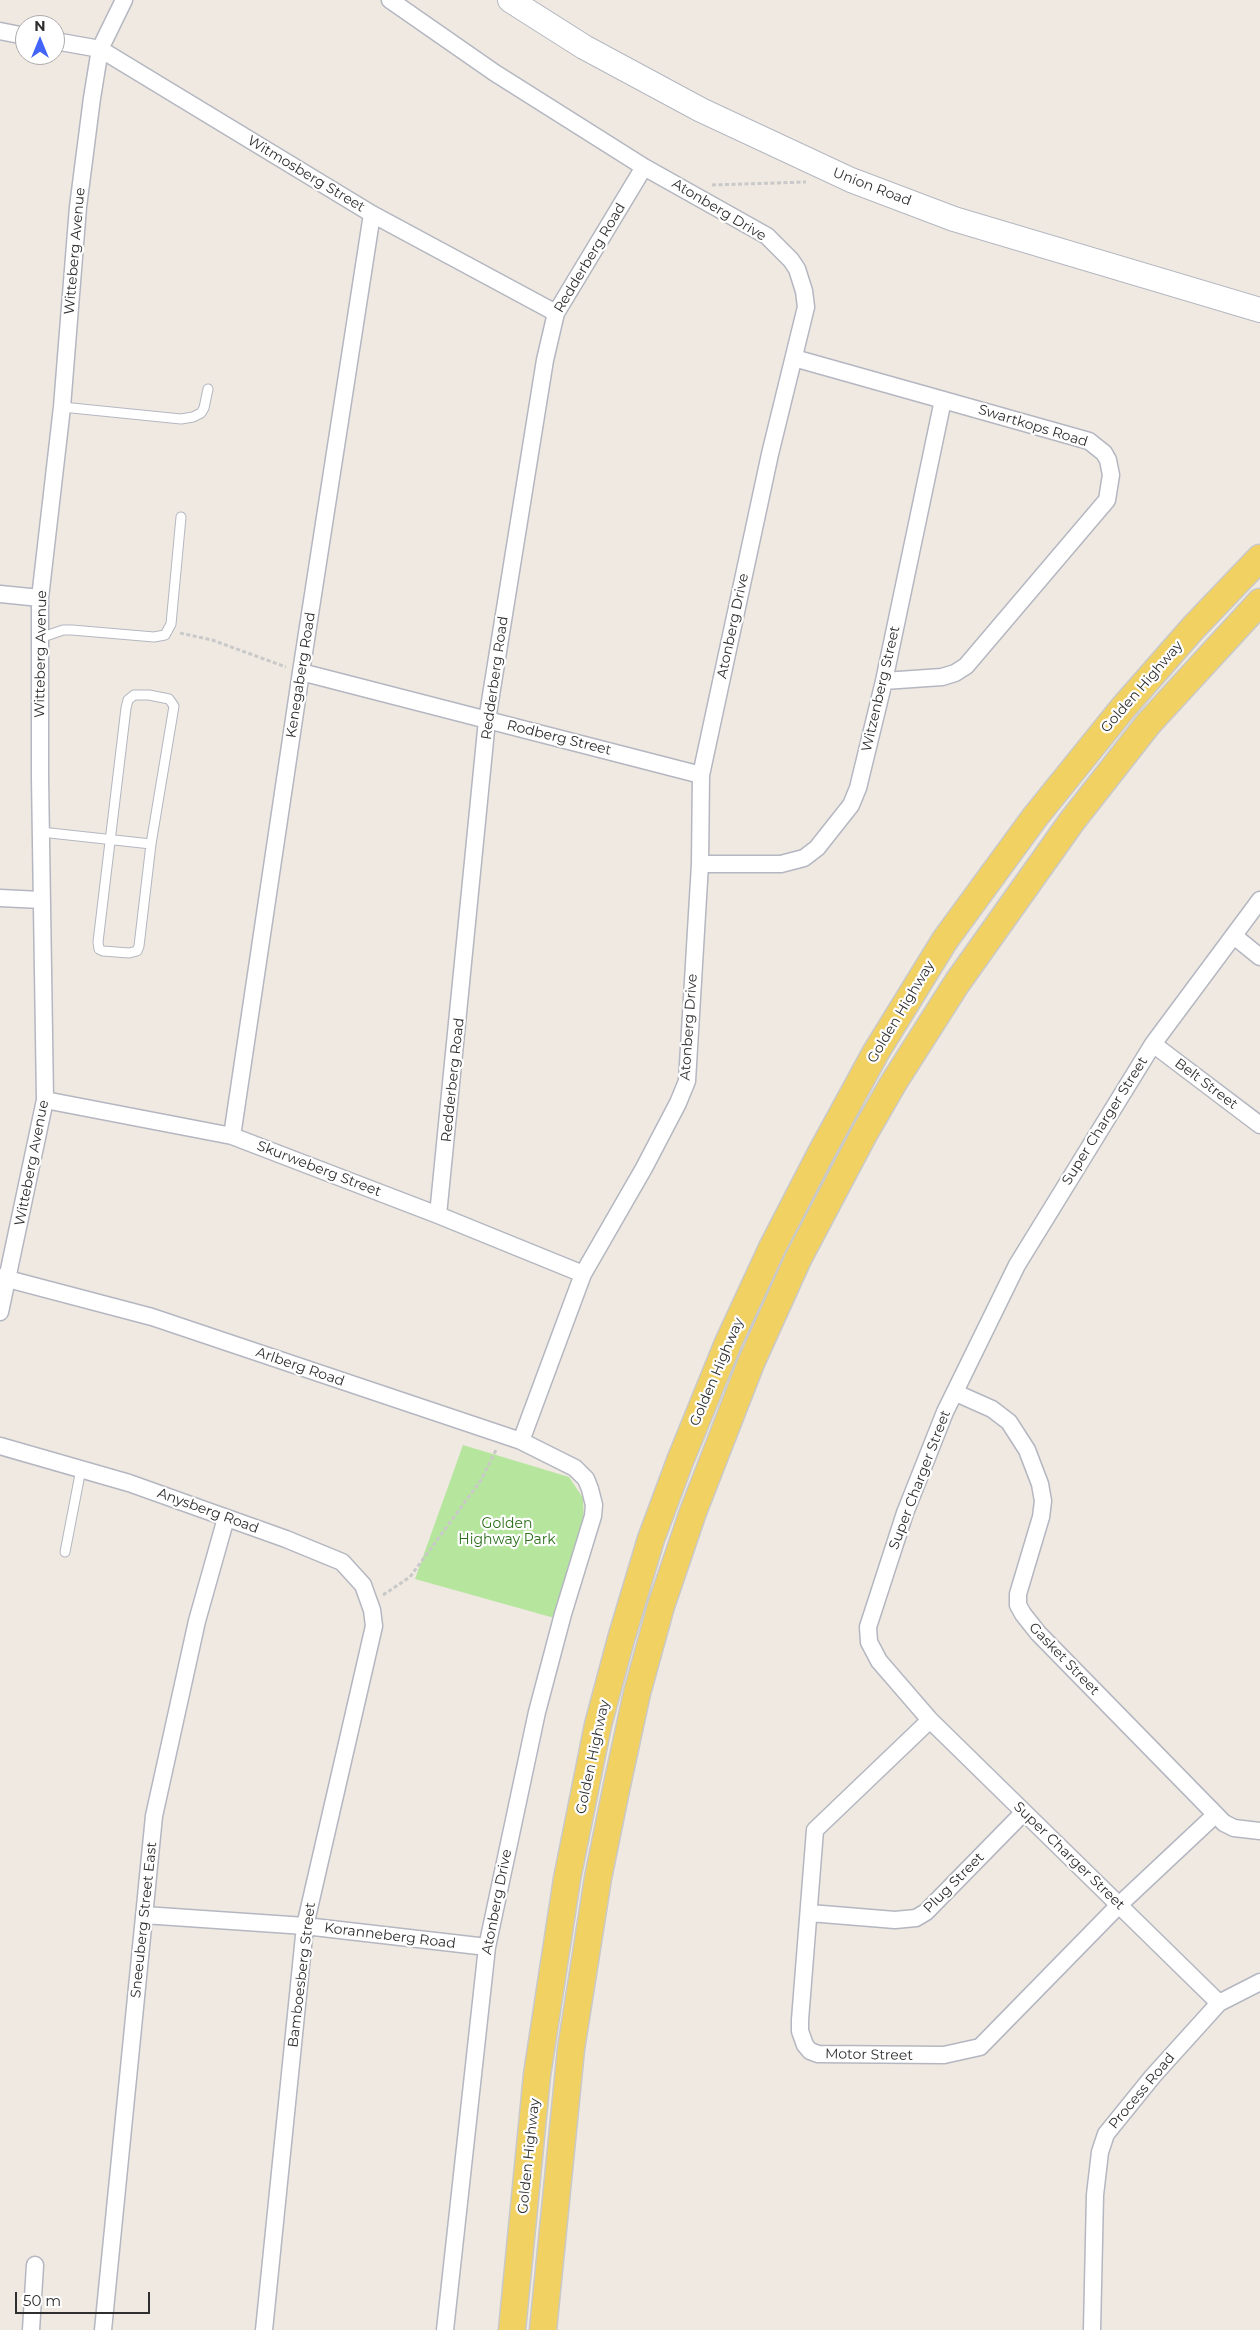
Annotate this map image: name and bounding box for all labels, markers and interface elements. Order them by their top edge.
north arrow [15,15,65,65]
text: N [34,17,46,35]
street label: Witmosberg Street [244,132,368,216]
street label: Union Road [830,164,914,210]
street label: Atonberg Drive [669,175,769,245]
street label: Witteberg Avenue [61,187,89,315]
street label: Redderberg Road [551,200,629,316]
street label: Swartkops Road [976,401,1090,451]
street label: Atonberg Drive [714,572,752,680]
street label: Witteberg Avenue [31,590,51,718]
street label: Kenegaberg Road [283,611,319,739]
street label: Redderberg Road [478,615,512,741]
street label: Witzenberg Street [858,624,904,754]
street label: Golden Highway [1098,638,1186,736]
street label: Rodberg Street [505,717,613,759]
street label: Golden Highway [864,958,938,1066]
street label: Atonberg Drive [677,973,701,1081]
street label: Redderberg Road [438,1017,468,1143]
street label: Super Charger Street [1059,1054,1151,1188]
street label: Belt Street [1171,1055,1241,1113]
street label: Witteberg Avenue [12,1099,52,1227]
street label: Skurweberg Street [255,1138,383,1200]
street label: Golden Highway [687,1315,747,1429]
street label: Arlberg Road [254,1344,346,1390]
street label: Super Charger Street [886,1408,954,1552]
street label: Anysberg Road [155,1485,261,1537]
park label: Golden Highway Park [458,1516,556,1548]
street label: Gasket Street [1025,1619,1103,1699]
street label: Golden Highway [573,1698,613,1816]
street label: Super Charger Street [1010,1799,1128,1913]
street label: Sneeuberg Street East [127,1841,161,1999]
street label: Atonberg Drive [479,1848,515,1956]
street label: Plug Street [920,1849,988,1917]
street label: Bamboesberg Street [285,1901,319,2049]
street label: Koranneberg Road [323,1920,457,1952]
street label: Motor Street [825,2046,913,2064]
street label: Process Road [1105,2050,1179,2132]
street label: Golden Highway [515,2097,543,2215]
scale bar [18,2282,152,2314]
text: 50 m [23,2291,61,2310]

